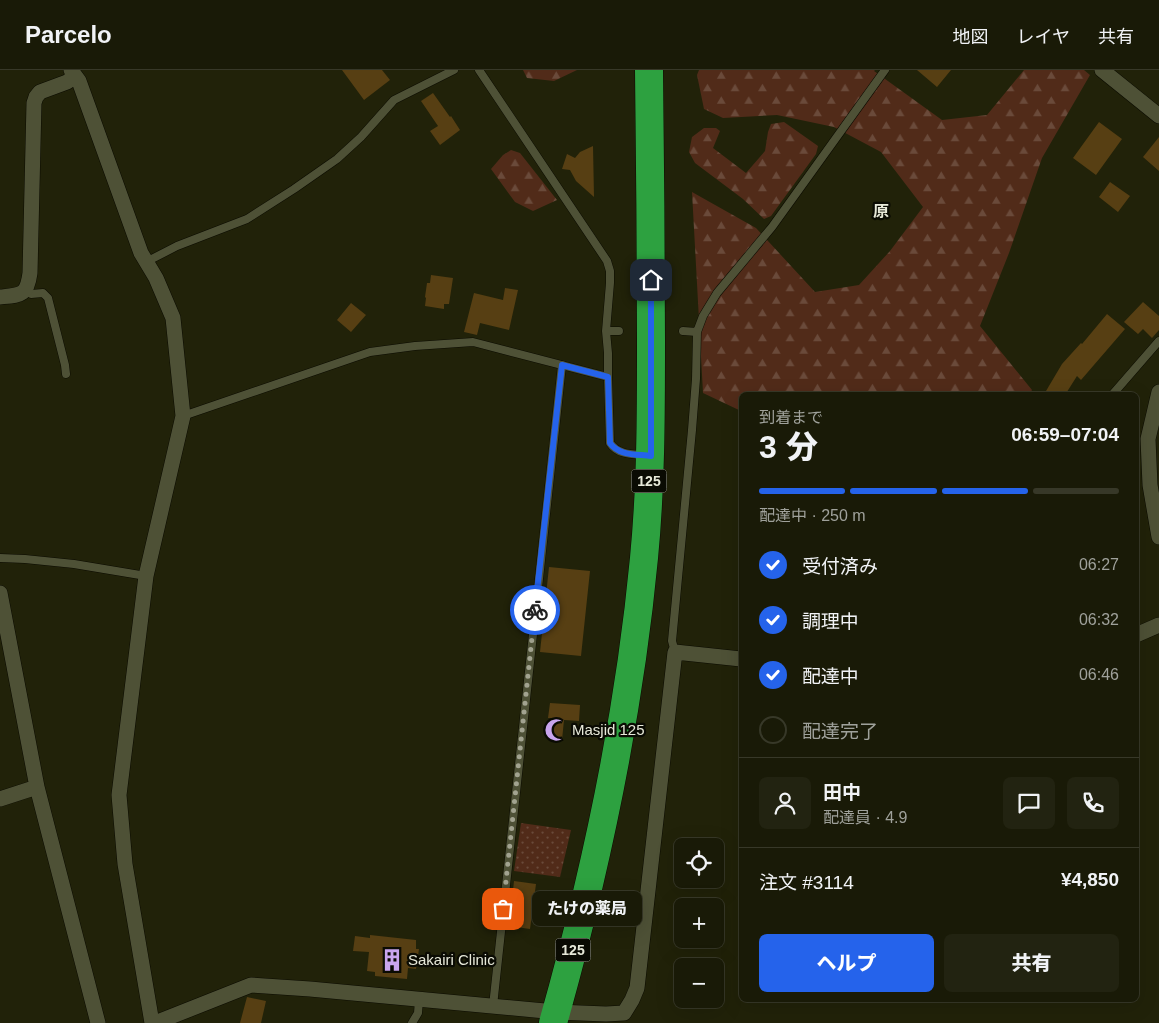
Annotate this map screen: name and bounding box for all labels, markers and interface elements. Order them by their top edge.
text: Parcelo [25,21,112,48]
text: 地図 [953,27,989,47]
text: レイヤ [1017,27,1070,47]
text: 共有 [1098,27,1134,47]
district label: 原 [873,203,889,220]
pin [630,259,672,301]
icon: home [637,266,665,294]
text: 到着まで [759,409,823,426]
text: 06:59–07:04 [1011,424,1119,445]
text: 3 分 [759,429,818,465]
road number: 125 [632,470,666,492]
text: 配達中 · 250 m [759,507,866,524]
icon: check [759,551,787,579]
text: 受付済み [802,556,878,577]
text: 06:27 [1079,556,1119,573]
courier [510,585,560,635]
icon: bike [521,596,549,624]
icon: check [759,606,787,634]
text: 調理中 [802,611,859,632]
text: 06:32 [1079,611,1119,628]
icon: check [759,661,787,689]
text: 配達中 [802,666,859,687]
text: 06:46 [1079,666,1119,683]
mosque icon: Masjid 125 [543,717,569,743]
place label: Masjid 125 [572,721,645,738]
text: 配達完了 [802,721,878,742]
button: person [759,777,811,829]
button: chat [1003,777,1055,829]
button: phone [1067,777,1119,829]
text: 田中 [823,782,861,803]
text: 配達員 · 4.9 [823,809,907,826]
map controls [674,838,724,1008]
button: locate [674,838,724,888]
text: ¥4,850 [1061,869,1119,890]
text: 注文 #3114 [759,872,854,893]
pin [482,888,524,930]
callout: たけの薬局 [533,892,643,926]
icon: bag [489,895,517,923]
button: + [674,898,724,948]
text: たけの薬局 [547,900,627,917]
button: ヘルプ [759,934,934,992]
button: 共有 [944,934,1119,992]
road number: 125 [556,938,590,962]
building icon: Sakairi Clinic [379,947,405,973]
place label: Sakairi Clinic [408,951,495,968]
button: − [674,958,724,1008]

